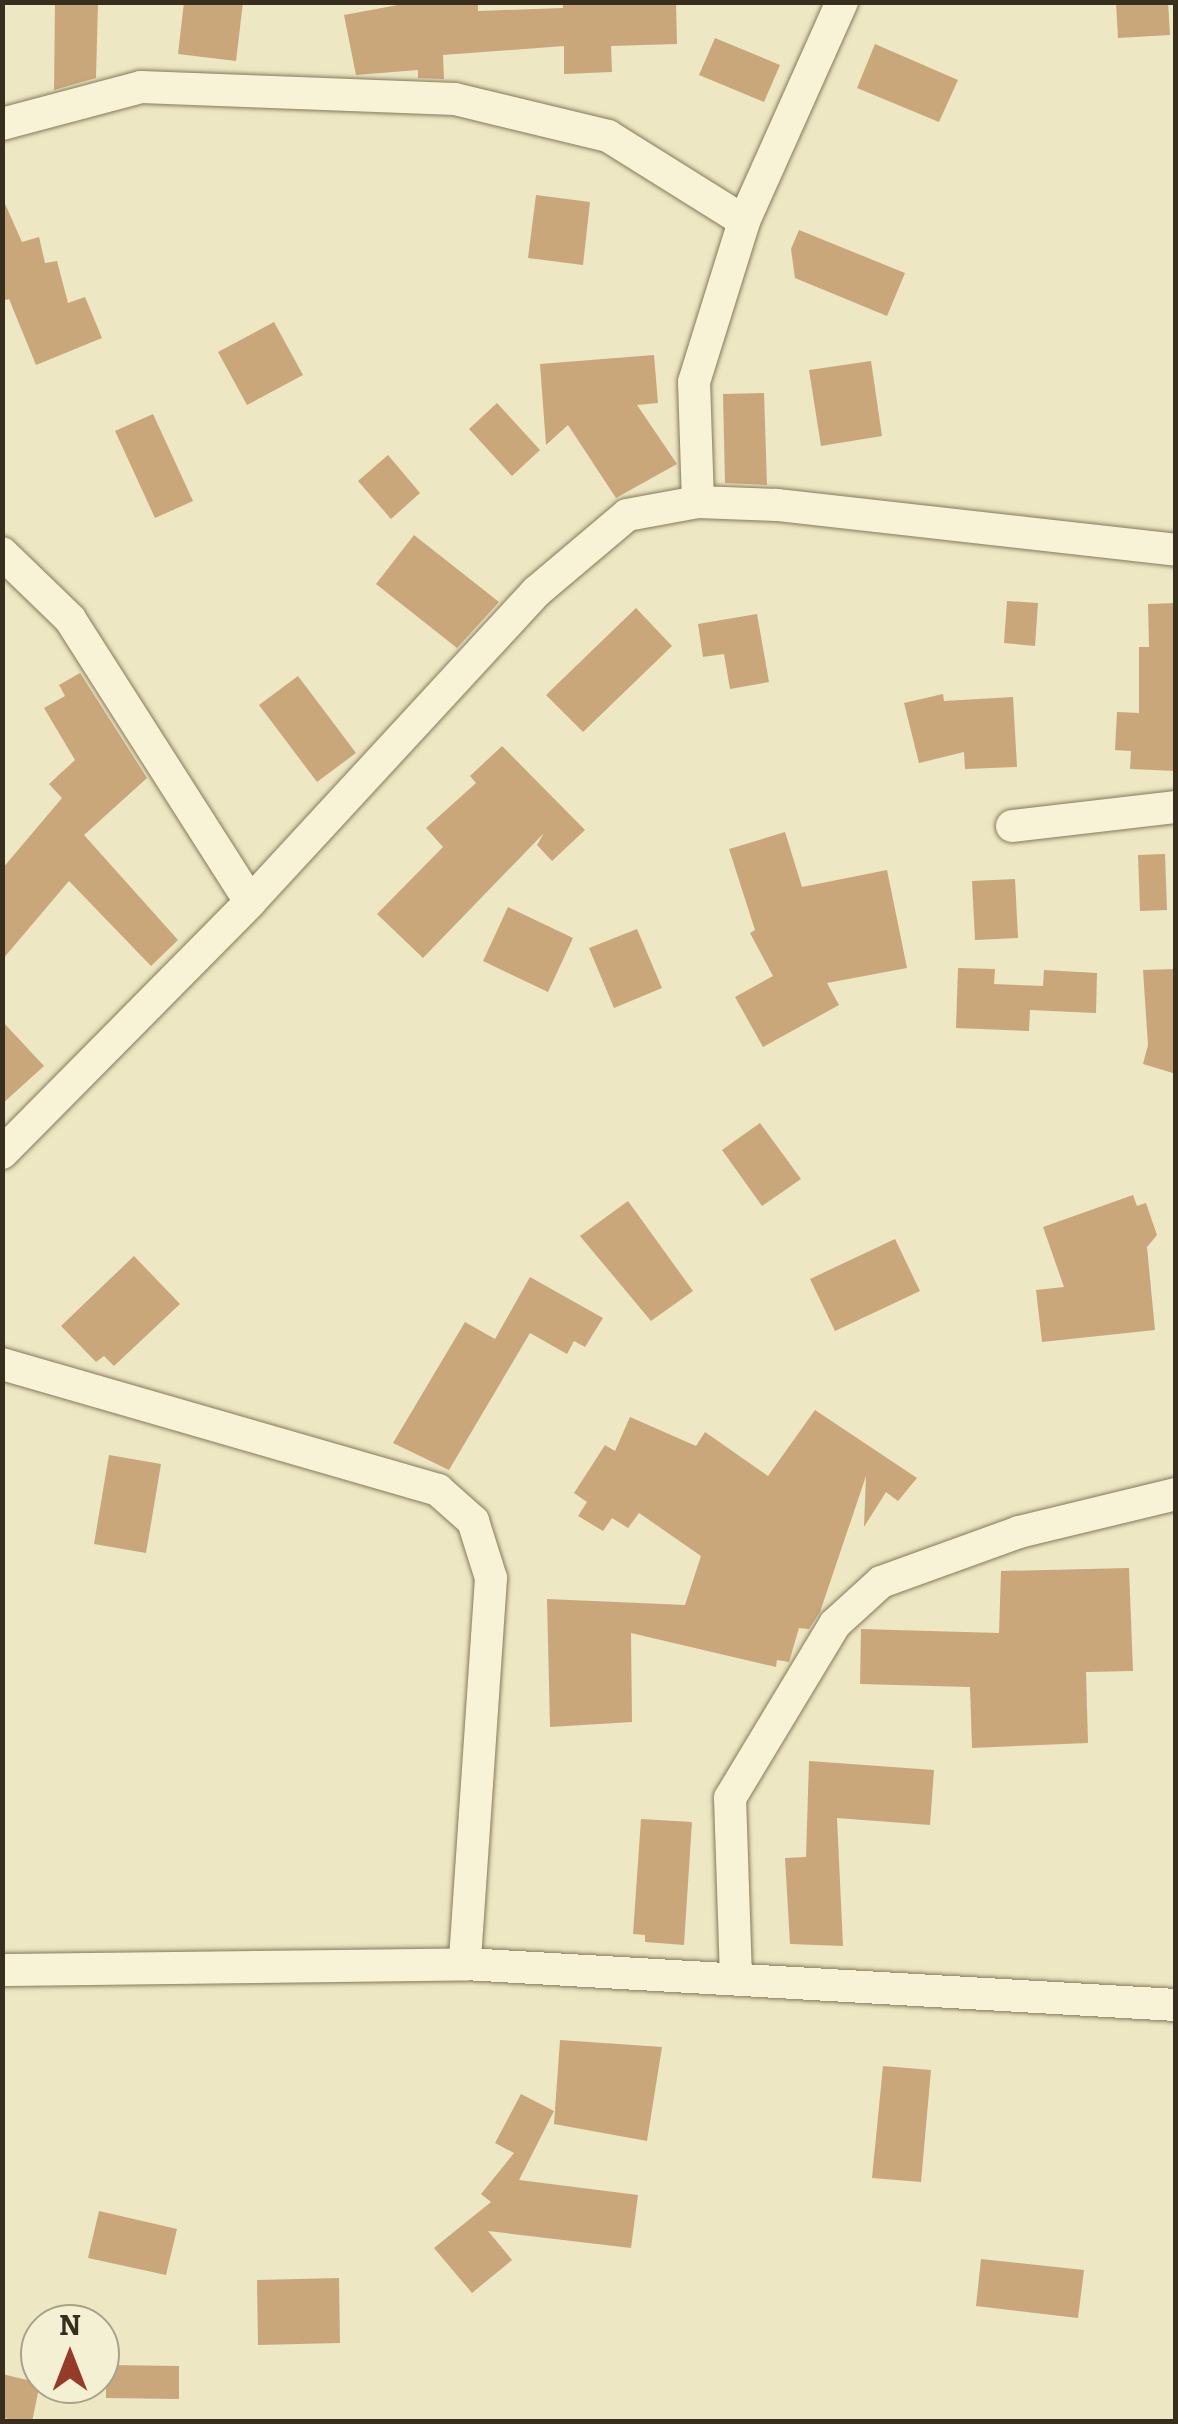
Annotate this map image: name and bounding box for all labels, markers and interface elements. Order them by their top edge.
north arrow [20,2304,120,2404]
text: N [59,2309,81,2342]

